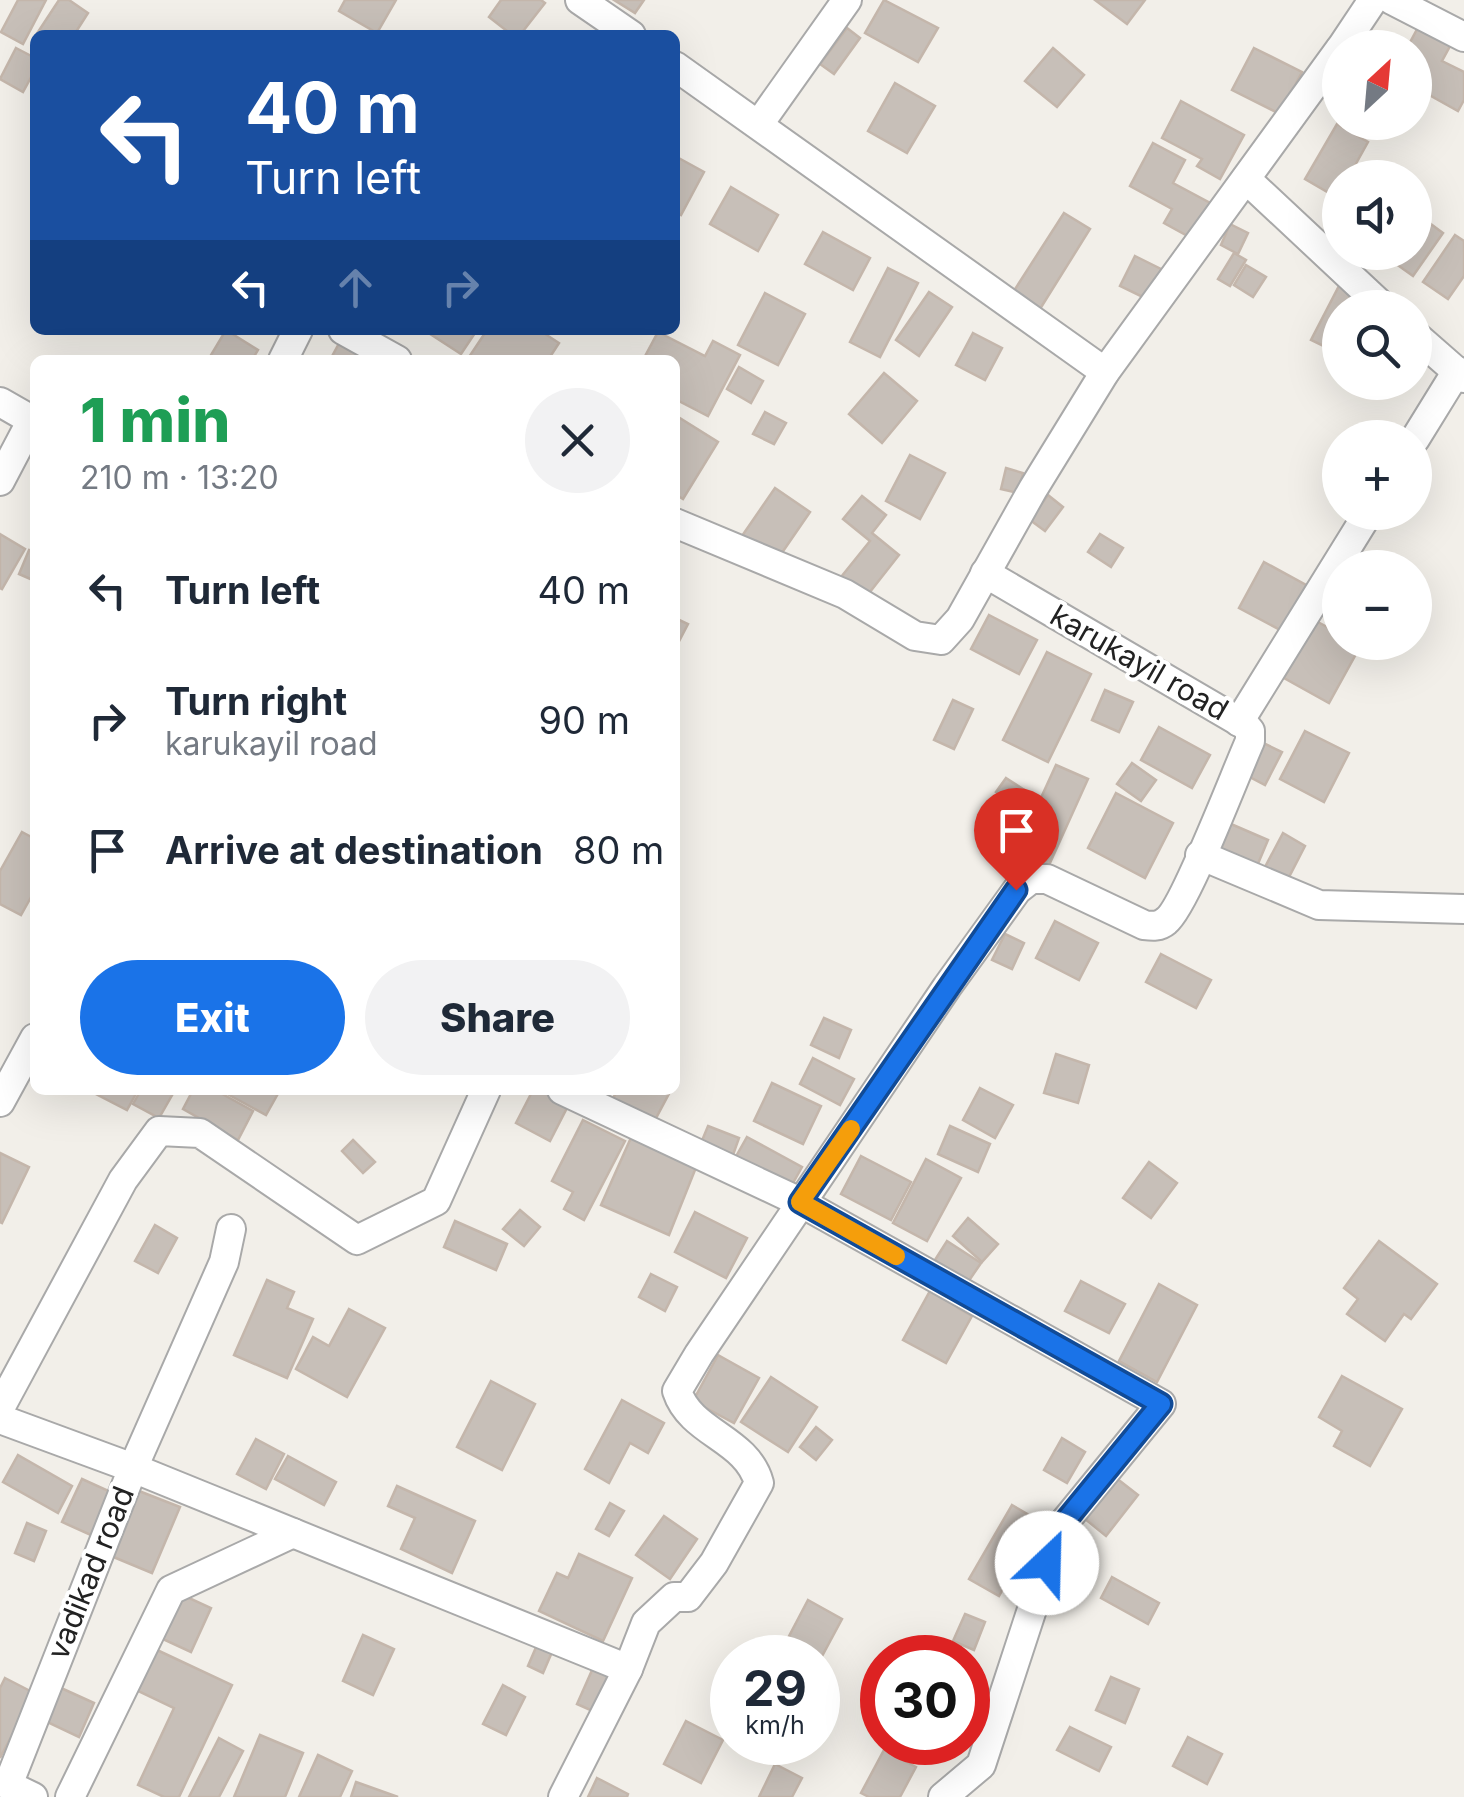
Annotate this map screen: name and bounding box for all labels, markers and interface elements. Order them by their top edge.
north arrow [1322,30,1432,140]
map controls [1322,30,1432,660]
text: 40 m [245,65,420,150]
icon: left [80,70,210,200]
text: Turn left [245,150,421,205]
button: sound [1322,160,1432,270]
icon: left [223,260,278,315]
icon: ahead [328,260,383,315]
icon: right [433,260,488,315]
button: search [1322,290,1432,400]
text: 1 min [80,384,230,456]
button: close [525,388,630,493]
button: + [1322,420,1432,530]
text: 210 m · 13:20 [80,458,279,497]
button: − [1322,550,1432,660]
icon: left [80,563,135,618]
text: Turn left [165,567,320,613]
text: 40 m [538,567,630,613]
street label: karukayil road [1044,597,1235,728]
text: Turn right [165,678,347,724]
icon: right [80,693,135,748]
text: 90 m [538,697,630,743]
text: karukayil road [165,724,378,763]
pin [974,788,1059,891]
icon: arrive [989,803,1044,858]
icon: arrive [80,823,135,878]
text: Arrive at destination [165,827,543,873]
text: 80 m [573,827,664,873]
button: Exit [80,960,345,1075]
button: Share [365,960,630,1075]
street label: vadikad road [39,1481,141,1664]
position arrow [995,1511,1099,1615]
speed limit sign: 30 [860,1635,990,1765]
text: 29 [743,1658,807,1718]
text: km/h [745,1710,805,1740]

